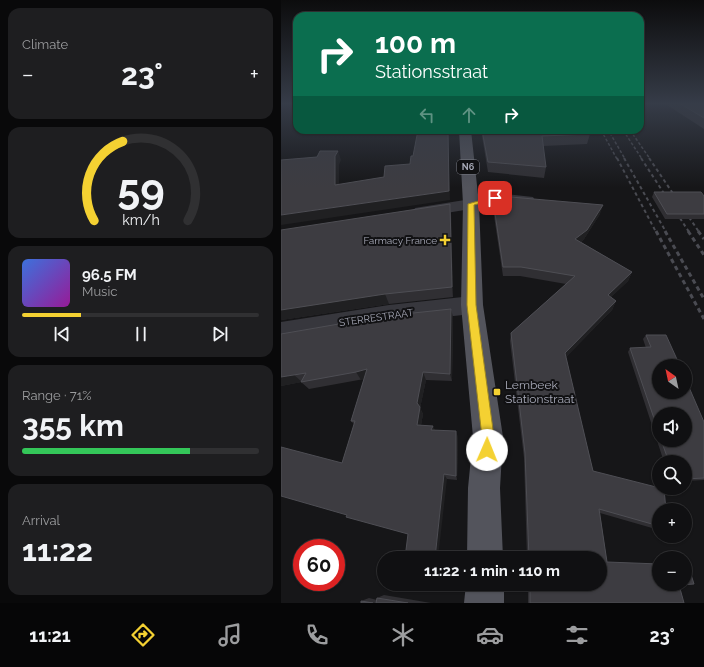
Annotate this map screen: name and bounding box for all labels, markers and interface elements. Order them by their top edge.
text: 100 m [375,27,456,60]
icon: right [309,28,361,80]
text: Climate [22,37,68,52]
text: 23° [121,57,163,92]
text: − [22,61,34,87]
text: + [250,61,259,87]
text: Stationsstraat [375,61,488,82]
icon: left [416,104,438,126]
icon: ahead [458,104,480,126]
icon: right [500,104,522,126]
road number: N6 [457,160,479,174]
text: 59 [117,164,164,213]
pin [478,181,512,215]
icon: arrive [484,187,506,209]
text: km/h [122,211,159,227]
place label: Farmacy France [363,235,437,246]
marker: Farmacy France [440,235,450,245]
text: 96.5 FM [82,266,137,284]
text: Music [82,284,117,299]
street label: STERRESTRAAT [338,307,414,328]
icon: previous [51,323,73,345]
icon: pause [130,323,152,345]
icon: next [209,323,231,345]
north arrow [652,359,692,399]
map controls [652,359,692,591]
place label: Lembeek Stationstraat [505,378,575,406]
marker: Lembeek Stationstraat [492,387,502,397]
text: Range · 71% [22,388,92,403]
button: sound [652,407,692,447]
text: 355 km [22,408,124,443]
position arrow [466,429,508,471]
button: search [652,455,692,495]
button: + [652,503,692,543]
text: Arrival [22,513,60,528]
text: 11:22 [22,533,93,568]
speed limit sign: 60 [293,539,345,591]
button: − [652,551,692,591]
text: 11:22 · 1 min · 110 m [424,562,560,580]
icon: directions [129,621,157,649]
icon: music [216,621,244,649]
icon: phone [303,621,331,649]
icon: climate [389,621,417,649]
icon: car [476,621,504,649]
icon: filters [563,621,591,649]
text: 11:21 [29,625,71,646]
text: 23° [650,625,675,646]

